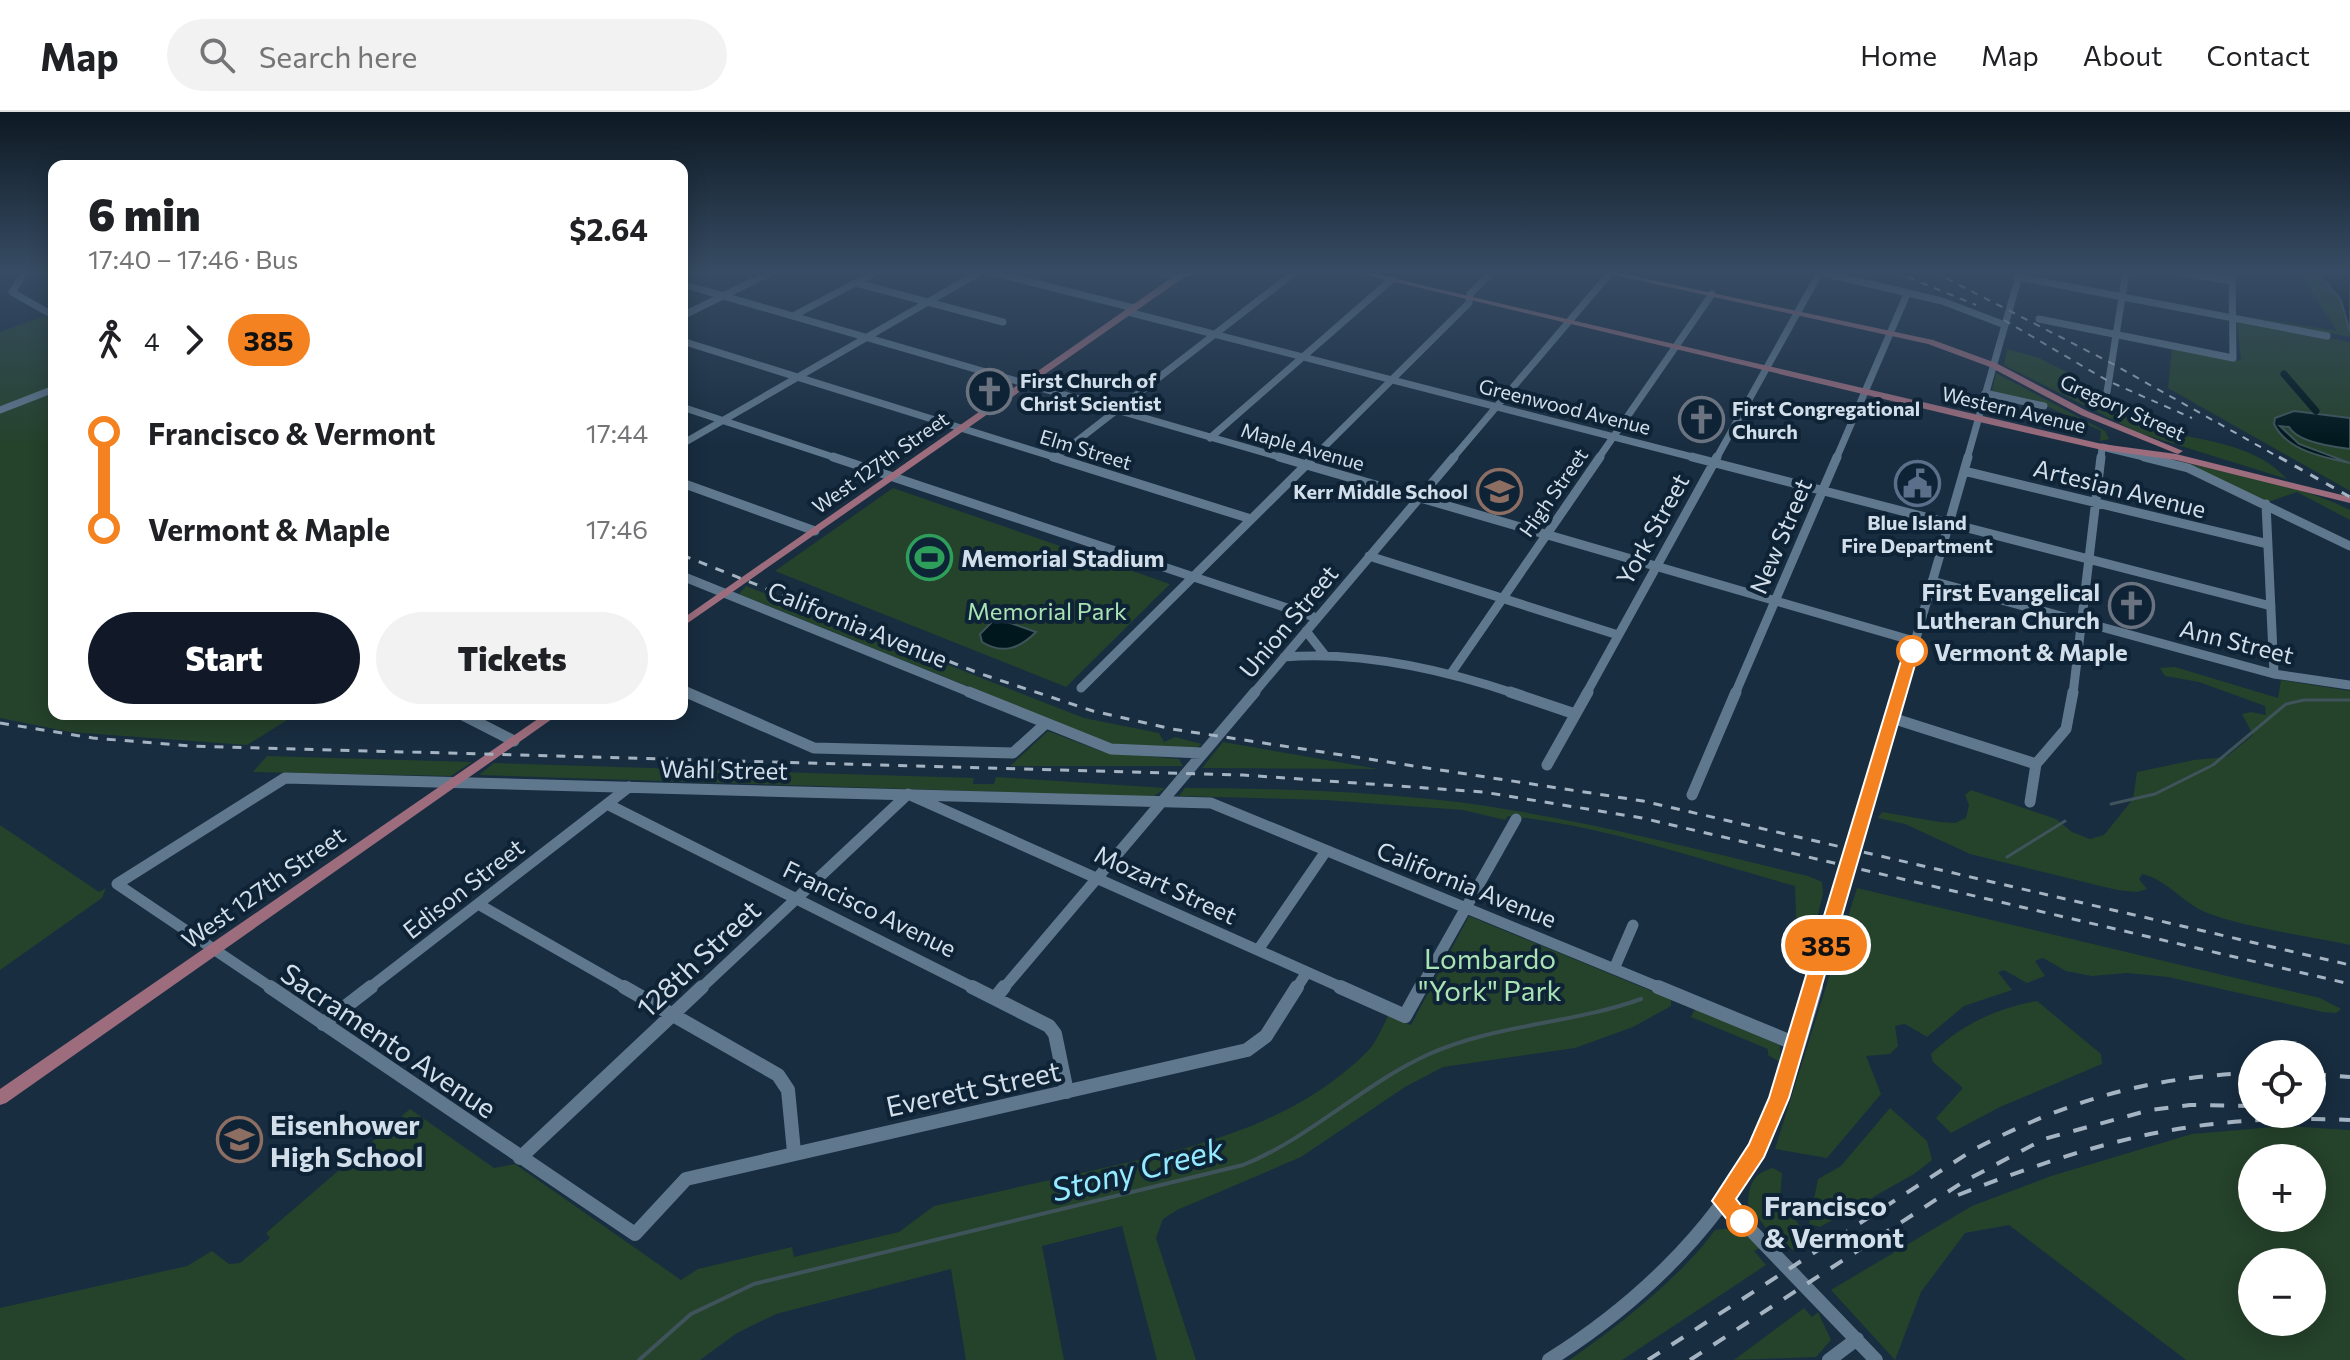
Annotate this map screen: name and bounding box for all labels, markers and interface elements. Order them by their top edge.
search box [167,19,727,91]
text: Map [40,32,119,79]
icon: search [195,33,239,77]
text: Search here [259,37,417,74]
text: Home [1860,38,1937,72]
text: Map [1981,38,2039,72]
text: About [2083,38,2163,72]
text: Contact [2207,38,2310,72]
text: 6 min [88,186,201,240]
text: $2.64 [569,210,648,247]
text: 17:40 – 17:46 · Bus [88,243,298,274]
icon: walk [88,318,132,362]
icon: forward [172,318,216,362]
text: 385 [244,323,294,357]
text: 4 [144,325,160,356]
church icon: First Church of Christ Scientist [965,367,1013,415]
place label: First Church of Christ Scientist [1020,368,1162,415]
street label: Gregory Street [2057,369,2189,445]
street label: Greenwood Avenue [1477,373,1653,439]
street label: Western Avenue [1940,381,2088,437]
church icon: First Congregational Church [1677,396,1725,444]
place label: First Congregational Church [1732,396,1920,443]
street label: West 127th Street [807,406,953,518]
text: Francisco & Vermont [148,414,436,451]
text: 17:44 [586,417,648,448]
street label: Maple Avenue [1238,417,1368,475]
street label: Elm Street [1037,424,1135,474]
street label: High Street [1514,443,1592,541]
street label: Artesian Avenue [2031,453,2209,523]
public building icon: Blue Island Fire Department [1893,459,1941,507]
school or university icon: Kerr Middle School [1475,467,1523,515]
street label: York Street [1610,468,1695,590]
street label: New Street [1743,474,1817,598]
place label: Kerr Middle School [1293,479,1468,503]
text: Vermont & Maple [148,510,390,547]
place label: Blue Island Fire Department [1841,510,1993,557]
text: 17:46 [586,513,648,544]
sports icon: Memorial Stadium [906,533,954,581]
place label: Memorial Stadium [961,543,1165,572]
street label: Union Street [1233,559,1344,683]
street label: California Avenue [764,575,952,673]
place label: First Evangelical Lutheran Church [1916,577,2100,634]
church icon: First Evangelical Lutheran Church [2107,581,2155,629]
park label: Memorial Park [967,596,1127,625]
button: Start [88,612,360,704]
button: Tickets [376,612,648,704]
street label: Ann Street [2177,613,2297,669]
marker: Vermont & Maple [1897,636,1927,666]
place label: Vermont & Maple [1934,637,2128,666]
street label: Wahl Street [660,753,788,785]
street label: West 127th Street [176,820,350,954]
street label: Edison Street [397,832,529,944]
street label: California Avenue [1373,835,1561,933]
street label: Mozart Street [1090,838,1242,930]
street label: Francisco Avenue [779,854,961,962]
street label: 128th Street [629,892,767,1024]
line badge: 385 [1780,919,1872,971]
text: 385 [1801,928,1851,962]
park label: Lombardo "York" Park [1418,941,1562,1007]
street label: Sacramento Avenue [275,955,503,1125]
map controls [2238,1040,2326,1336]
button: locate [2238,1040,2326,1128]
street label: Everett Street [883,1053,1063,1123]
place label: Eisenhower High School [270,1107,423,1173]
school or university icon: Eisenhower High School [215,1116,263,1164]
water label: Stony Creek [1047,1127,1228,1209]
button: + [2238,1144,2326,1232]
place label: Francisco & Vermont [1764,1188,1904,1254]
marker: Francisco & Vermont [1727,1206,1757,1236]
button: − [2238,1248,2326,1336]

